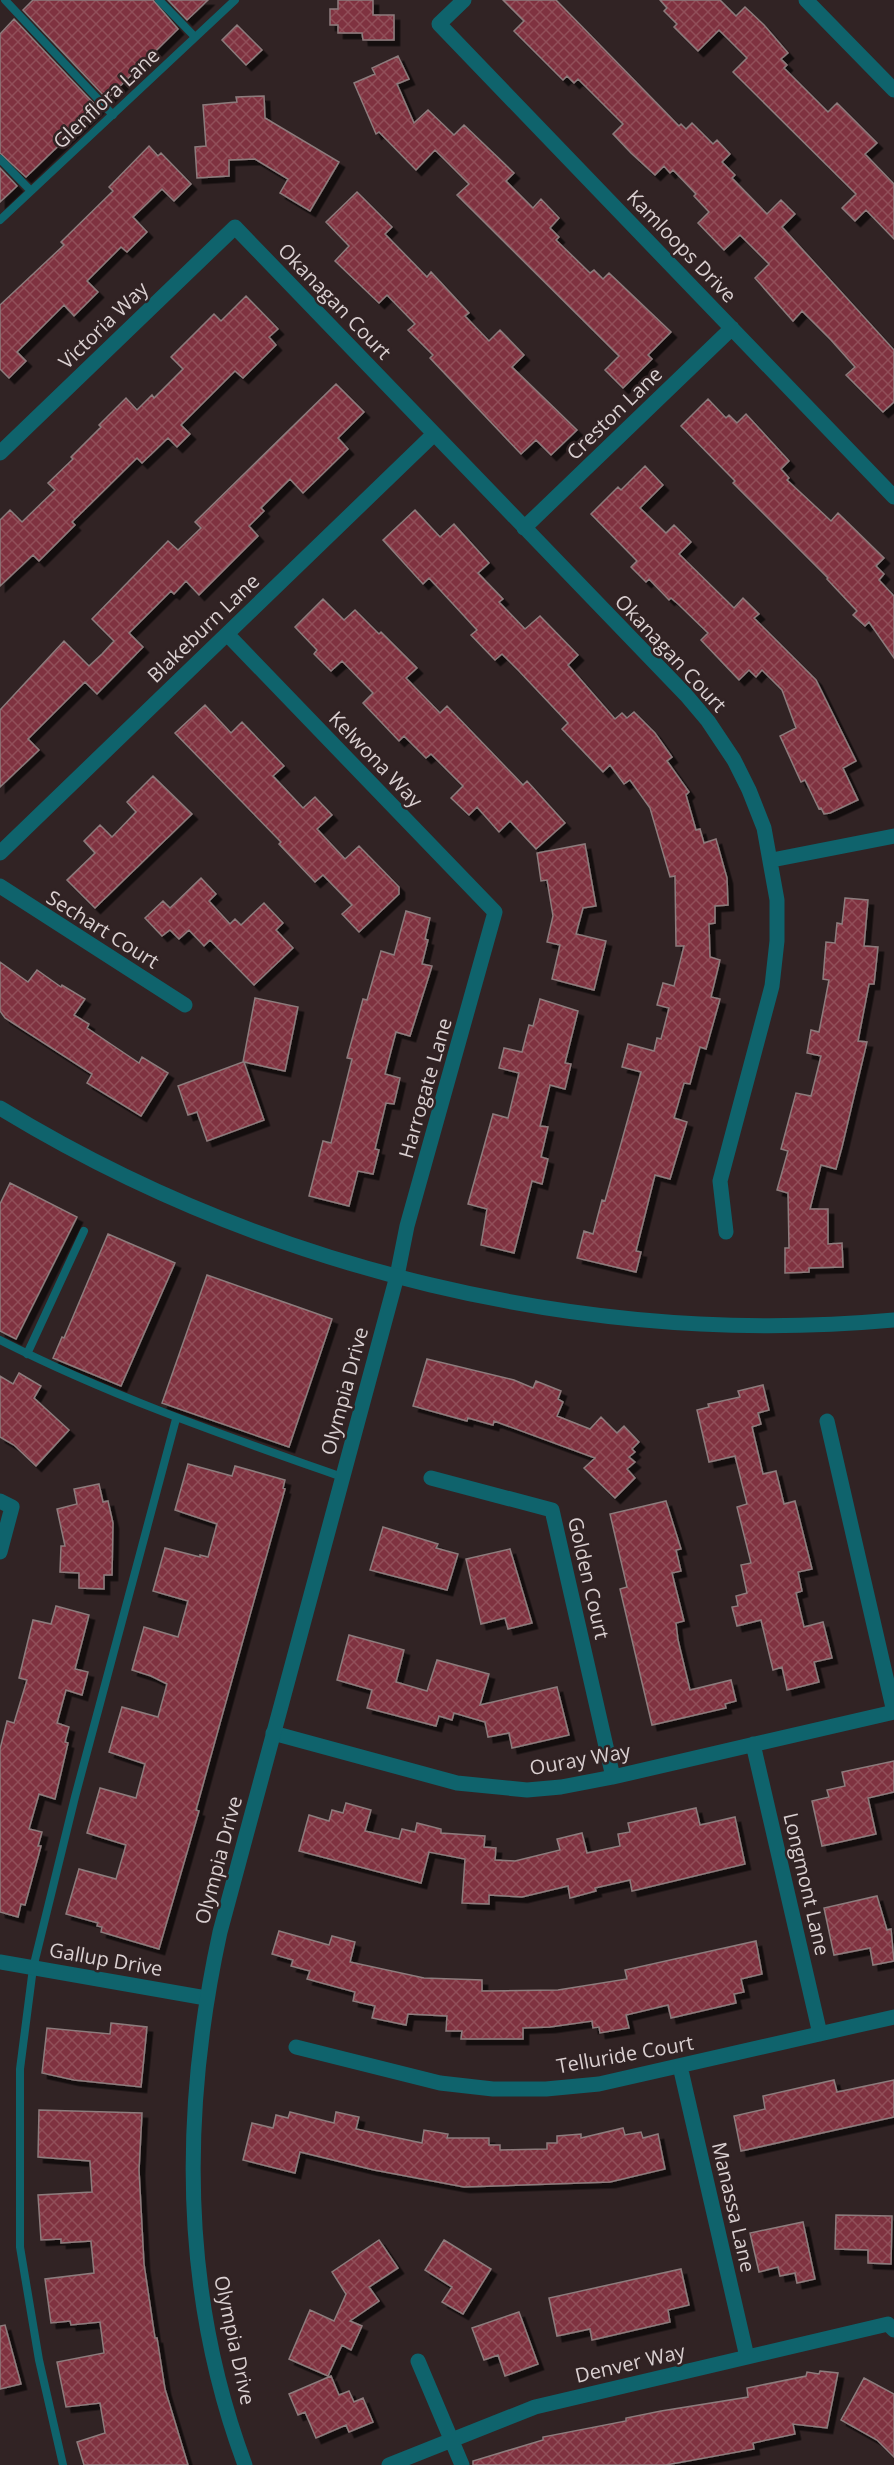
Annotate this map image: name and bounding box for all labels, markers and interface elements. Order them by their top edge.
street label: Glenflora Lane [47,42,165,154]
street label: Kamloops Drive [621,184,743,308]
street label: Okanagan Court [272,237,398,365]
street label: Victoria Way [52,275,154,375]
street label: Creston Lane [560,360,668,466]
street label: Blakeburn Lane [141,568,265,688]
street label: Okanagan Court [609,588,733,718]
street label: Kelwona Way [323,705,430,814]
street label: Sechart Court [42,884,164,974]
street label: Harrogate Lane [392,1015,458,1161]
street label: Olympia Drive [314,1324,374,1458]
street label: Golden Court [562,1514,616,1642]
street label: Ouray Way [527,1737,633,1781]
street label: Olympia Drive [188,1793,248,1927]
street label: Longmont Lane [777,1810,837,1958]
street label: Gallup Drive [47,1936,165,1982]
street label: Telluride Court [554,2029,696,2079]
street label: Manassa Lane [706,2139,762,2275]
street label: Olympia Drive [208,2273,262,2407]
street label: Denver Way [572,2337,689,2389]

